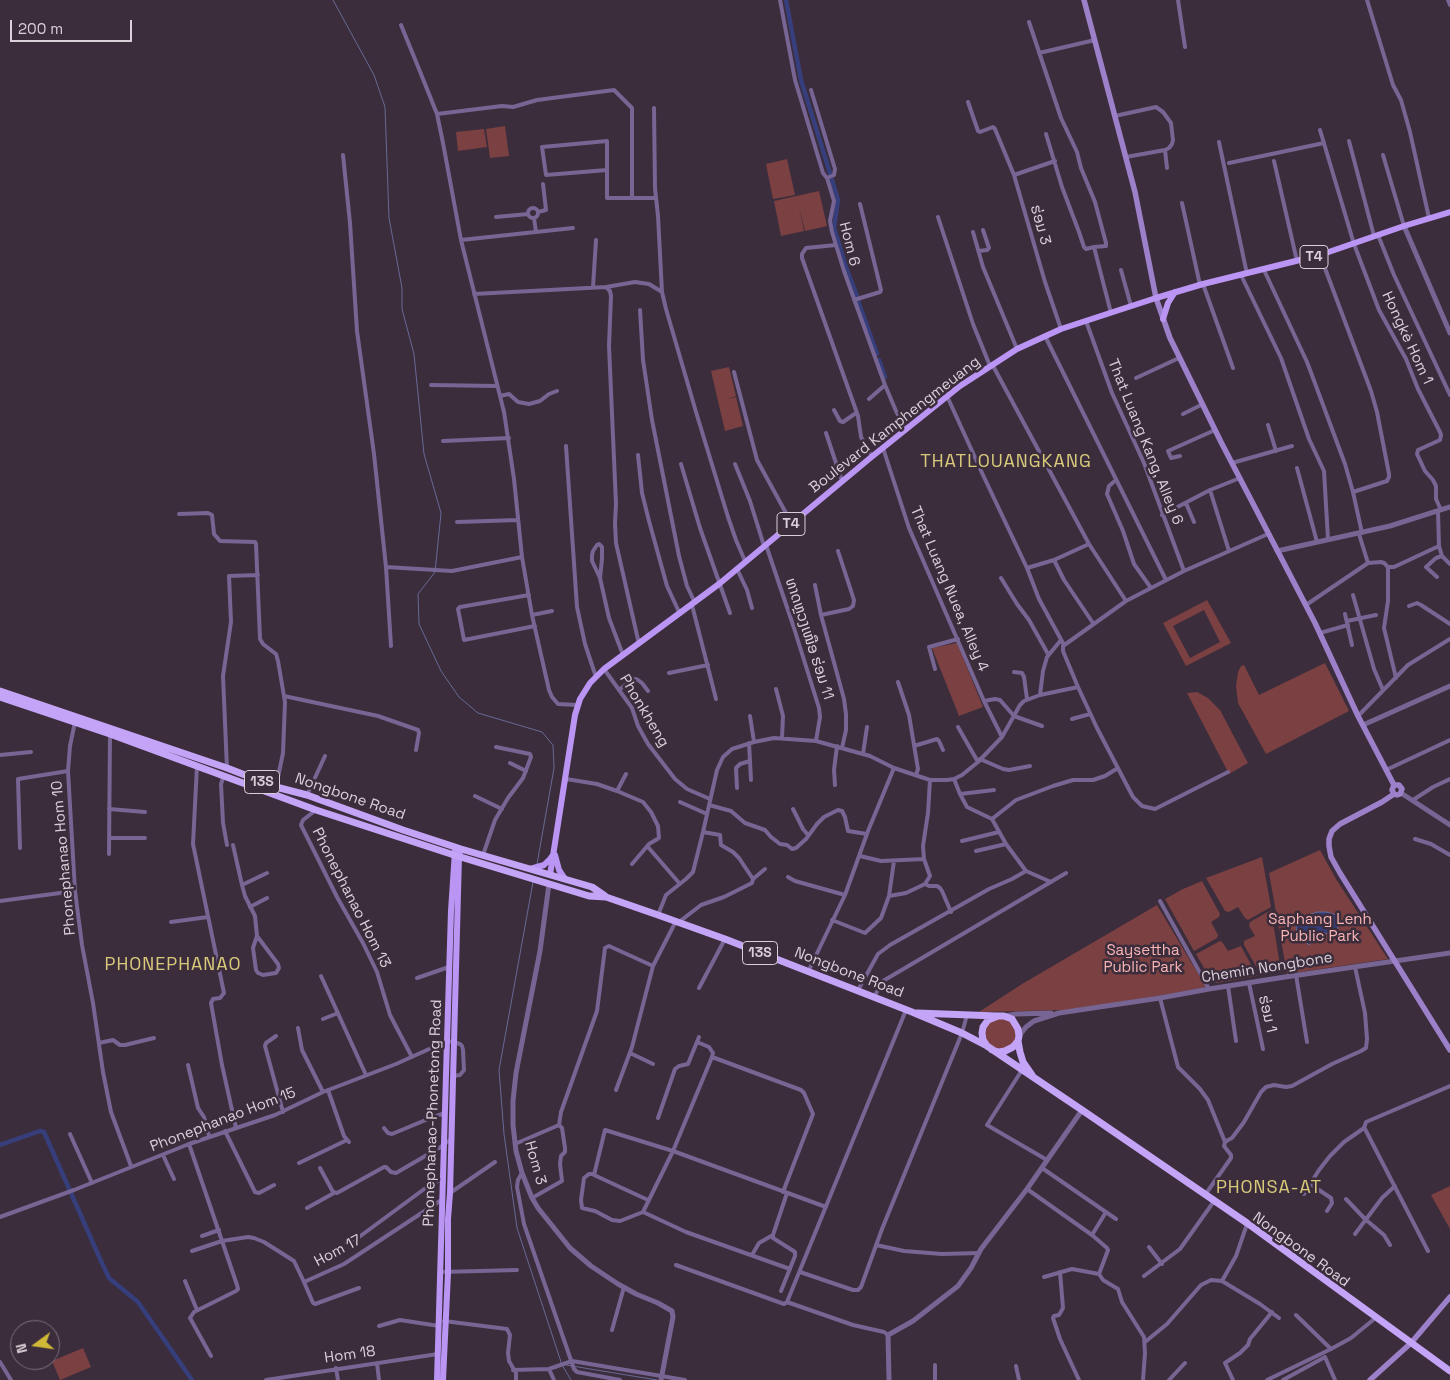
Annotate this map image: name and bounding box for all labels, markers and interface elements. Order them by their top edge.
scale bar [12,10,135,42]
text: 200 m [18,19,63,38]
street label: ຮ່ອມ 3 [1026,203,1054,247]
street label: Hom 6 [835,220,863,268]
road number: T4 [1300,246,1328,268]
street label: Hongkè Hom 1 [1378,289,1436,387]
street label: Boulevard Kamphengmeuang [806,353,984,497]
street label: That Luang Kang, Alley 6 [1103,356,1187,528]
district label: THATLOUANGKANG [918,451,1094,473]
street label: That Luang Nuea, Alley 4 [906,504,992,674]
road number: T4 [777,512,805,536]
street label: ທາດຫຼວງເໜືອ ຮ່ອມ 11 [781,576,837,702]
street label: Phonkheng [615,671,673,751]
road number: 13S [244,770,280,794]
street label: Nongbone Road [292,770,408,824]
street label: Phonephanao Hom 10 [48,780,80,936]
street label: Phonephanao Hom 13 [308,825,394,971]
park label: Saphang Lenh Public Park [1268,911,1372,946]
road number: 13S [742,941,778,964]
park label: Saysettha Public Park [1103,942,1183,977]
street label: Nongbone Road [792,944,906,1002]
street label: Chemin Nongbone [1200,949,1334,987]
district label: PHONEPHANAO [103,954,243,976]
street label: ຮ່ອມ 1 [1254,994,1280,1034]
street label: Phonephanao-Phonetong Road [420,999,446,1227]
street label: Phonephanao Hom 15 [147,1084,299,1156]
street label: Hom 3 [520,1139,550,1187]
district label: PHONSA-AT [1215,1177,1323,1199]
street label: Nongbone Road [1249,1209,1353,1291]
street label: Hom 17 [311,1231,365,1271]
north arrow [10,1320,60,1370]
text: N [12,1342,31,1355]
street label: Hom 18 [323,1343,377,1367]

